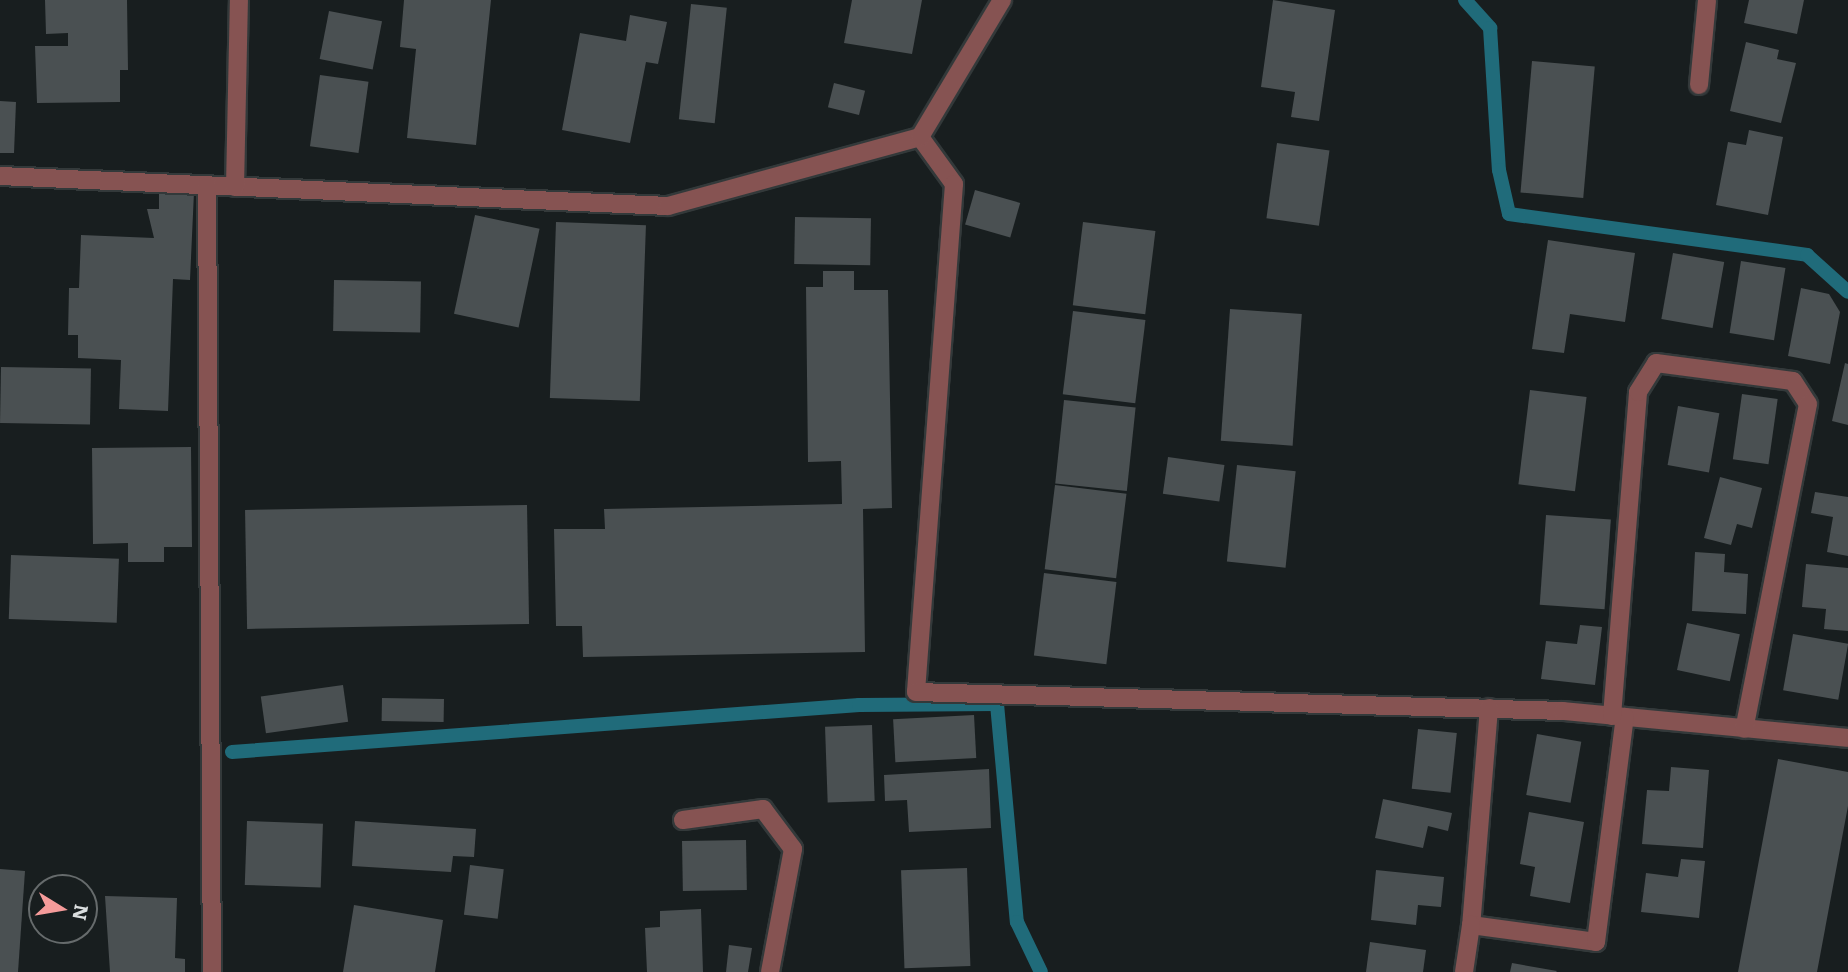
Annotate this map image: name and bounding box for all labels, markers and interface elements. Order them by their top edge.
north arrow [28,874,98,944]
text: N [66,902,97,923]

